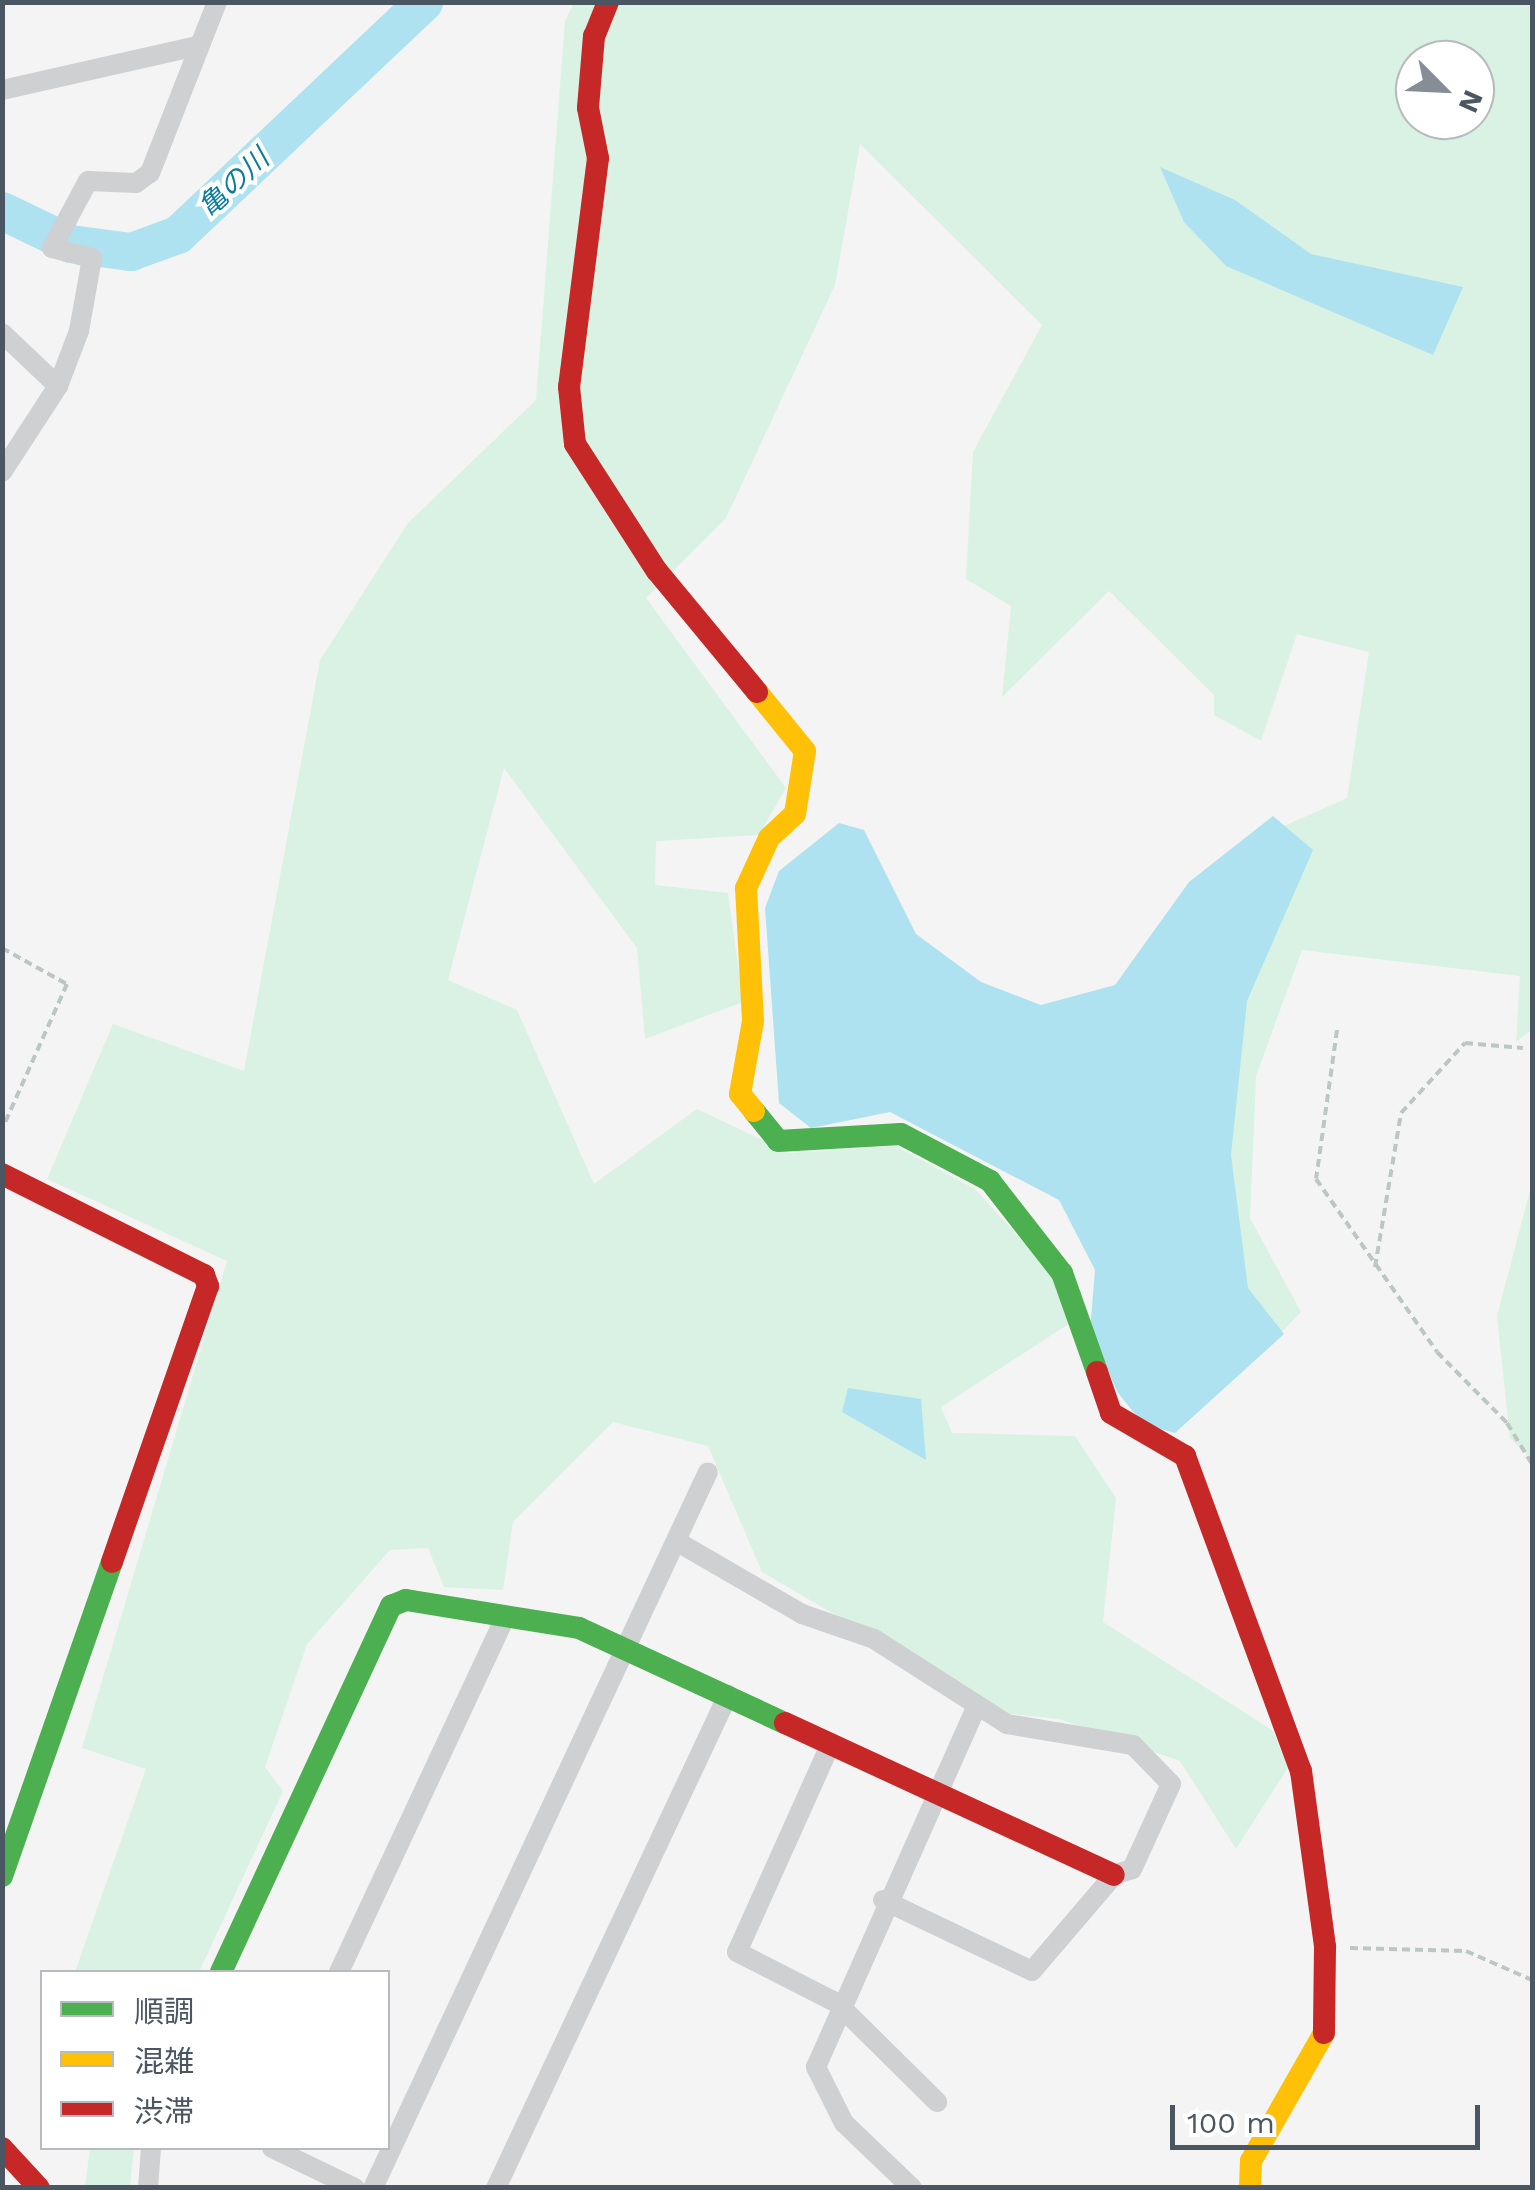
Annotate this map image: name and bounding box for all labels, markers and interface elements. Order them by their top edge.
north arrow [1395,40,1495,140]
text: N [1452,85,1490,118]
water label: 亀の川 [192,142,276,224]
legend [40,1970,390,2150]
text: 順調 [134,1994,194,2029]
text: 混雑 [134,2044,194,2079]
scale bar [1175,2085,1485,2147]
text: 渋滞 [134,2094,194,2129]
text: 100 m [1187,2105,1275,2140]

